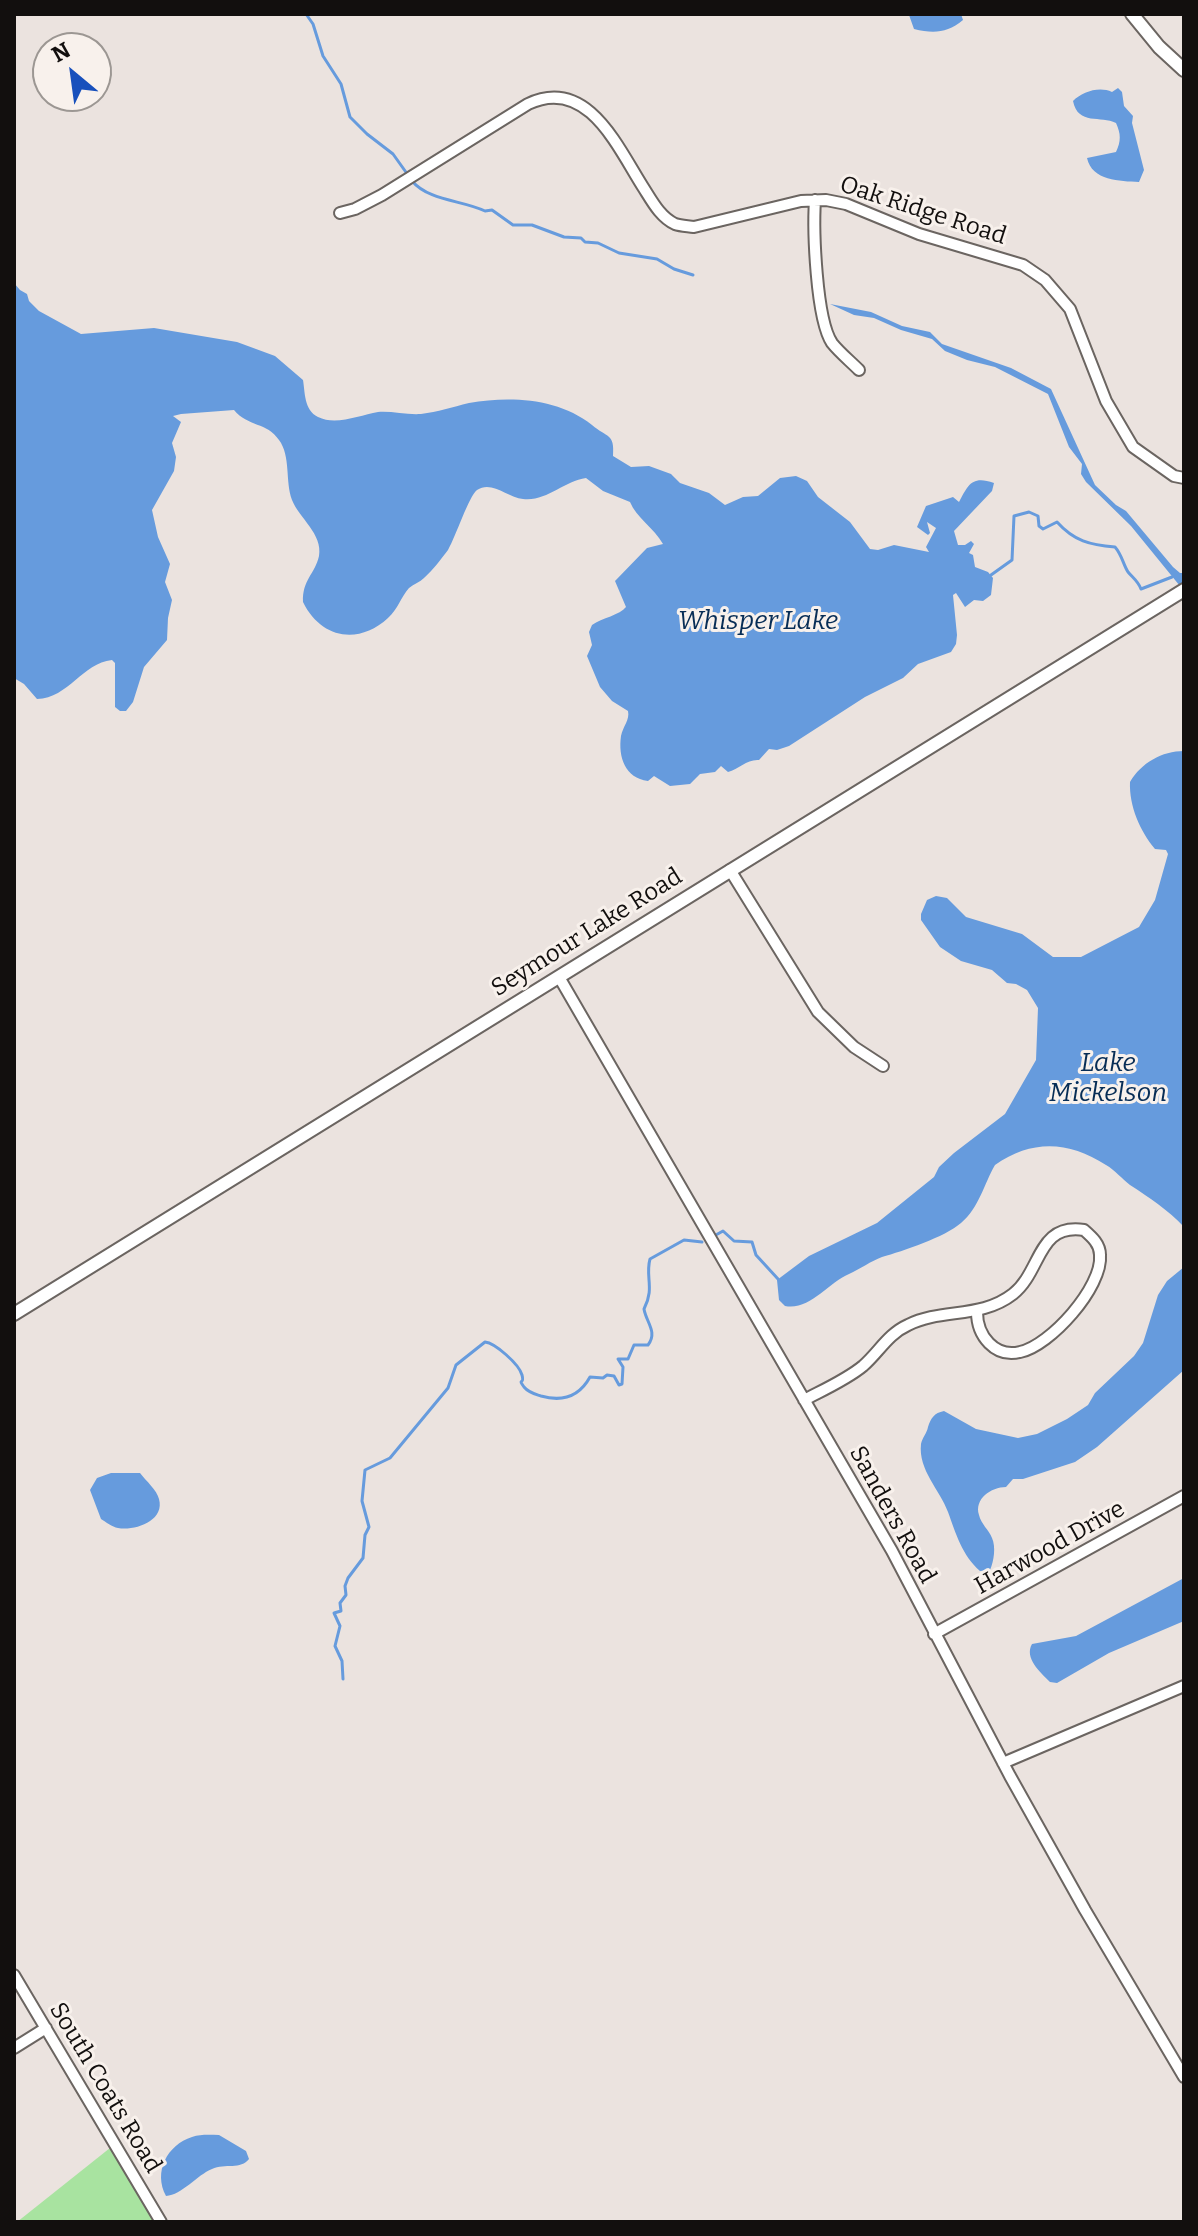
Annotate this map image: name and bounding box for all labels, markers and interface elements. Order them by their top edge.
north arrow [32,32,112,112]
text: N [47,36,75,68]
street label: Oak Ridge Road [836,171,1010,251]
water label: Whisper Lake [678,606,838,638]
street label: Seymour Lake Road [486,863,688,1003]
water label: Lake Mickelson [1049,1048,1167,1110]
street label: Sanders Road [842,1441,942,1589]
street label: Harwood Drive [970,1495,1130,1601]
street label: South Coats Road [43,1998,167,2178]

